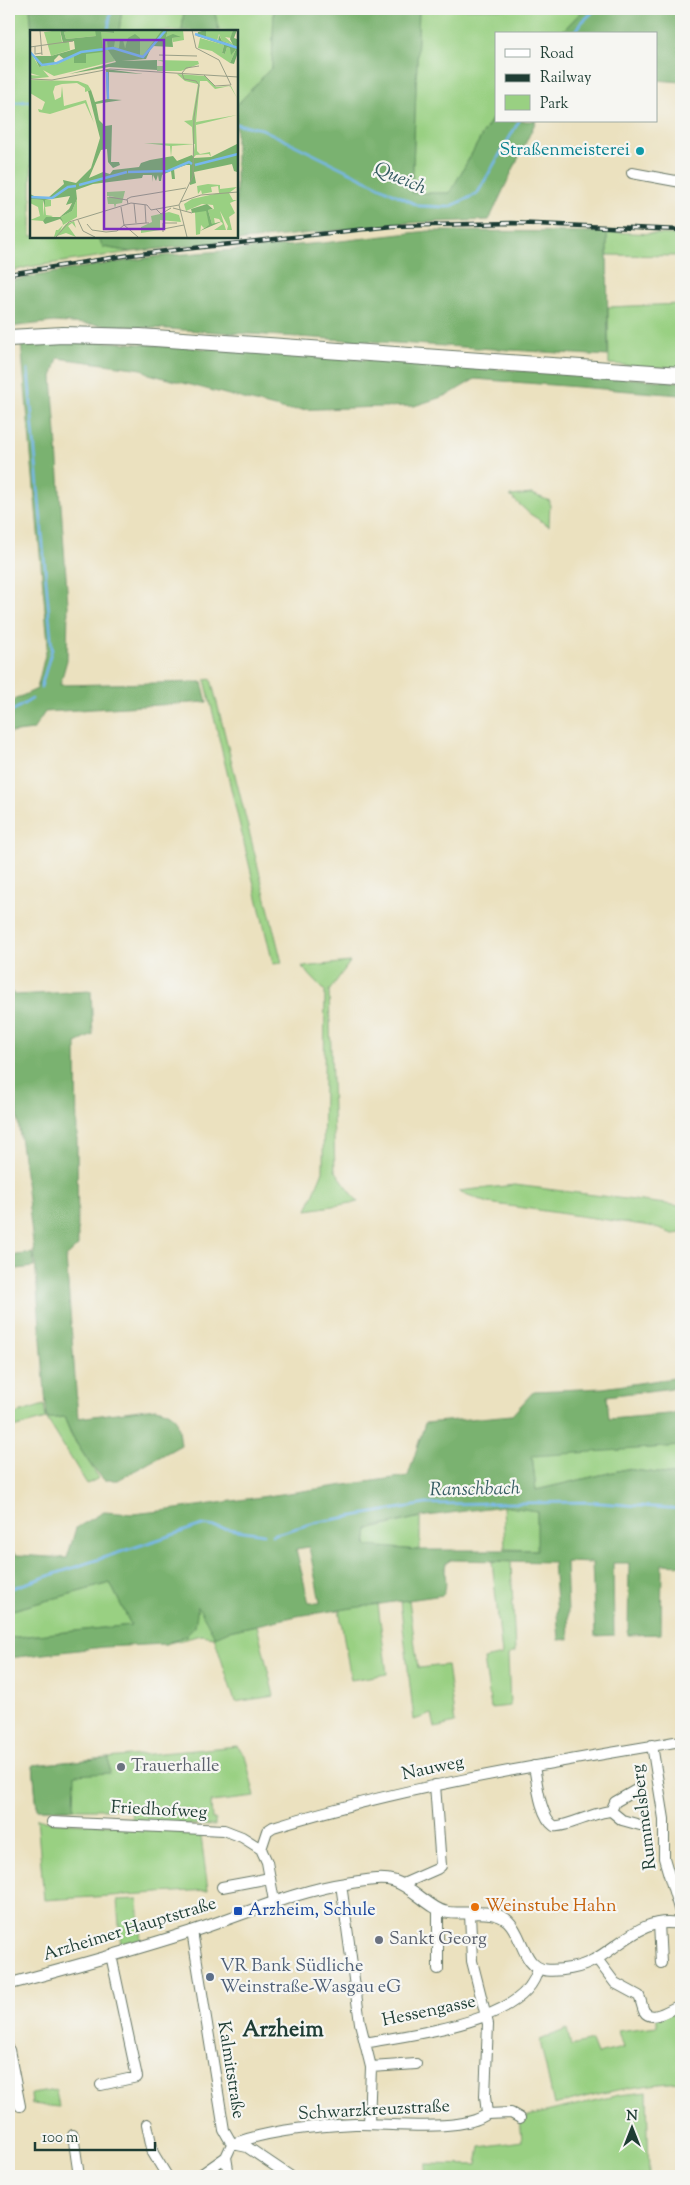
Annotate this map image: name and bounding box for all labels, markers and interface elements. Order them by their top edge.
inset map [30,30,238,238]
legend [495,32,658,122]
text: Road [540,44,574,65]
text: Railway [540,68,592,89]
text: Park [540,94,569,115]
place label: Straßenmeisterei [499,138,630,164]
marker: Straßenmeisterei [634,145,646,157]
water label: Queich [370,156,431,202]
water label: Ranschbach [430,1476,521,1504]
street label: Nauweg [400,1750,467,1788]
place label: Trauerhalle [131,1754,219,1780]
marker: Trauerhalle [115,1761,127,1773]
street label: Rummelsberg [626,1762,664,1871]
street label: Friedhofweg [110,1795,208,1827]
street label: Arzheimer Hauptstraße [40,1891,220,1969]
place label: Weinstube Hahn [485,1894,617,1920]
place label: Arzheim, Schule [248,1898,376,1924]
marker: Weinstube Hahn [469,1901,481,1913]
marker: Arzheim, Schule [232,1905,244,1917]
place label: Sankt Georg [389,1927,487,1953]
marker: Sankt Georg [373,1934,385,1946]
place label: VR Bank Südliche Weinstraße-Wasgau eG [220,1954,401,2001]
marker: VR Bank Südliche Weinstraße-Wasgau eG [204,1971,216,1983]
street label: Hessengasse [380,1989,478,2035]
district label: Arzheim [242,2015,324,2047]
street label: Kalmitstraße [209,2019,251,2121]
street label: Schwarzkreuzstraße [297,2094,451,2128]
north arrow [608,2102,658,2152]
text: N [626,2107,638,2127]
scale bar [35,2120,155,2152]
text: 100 m [42,2128,79,2149]

